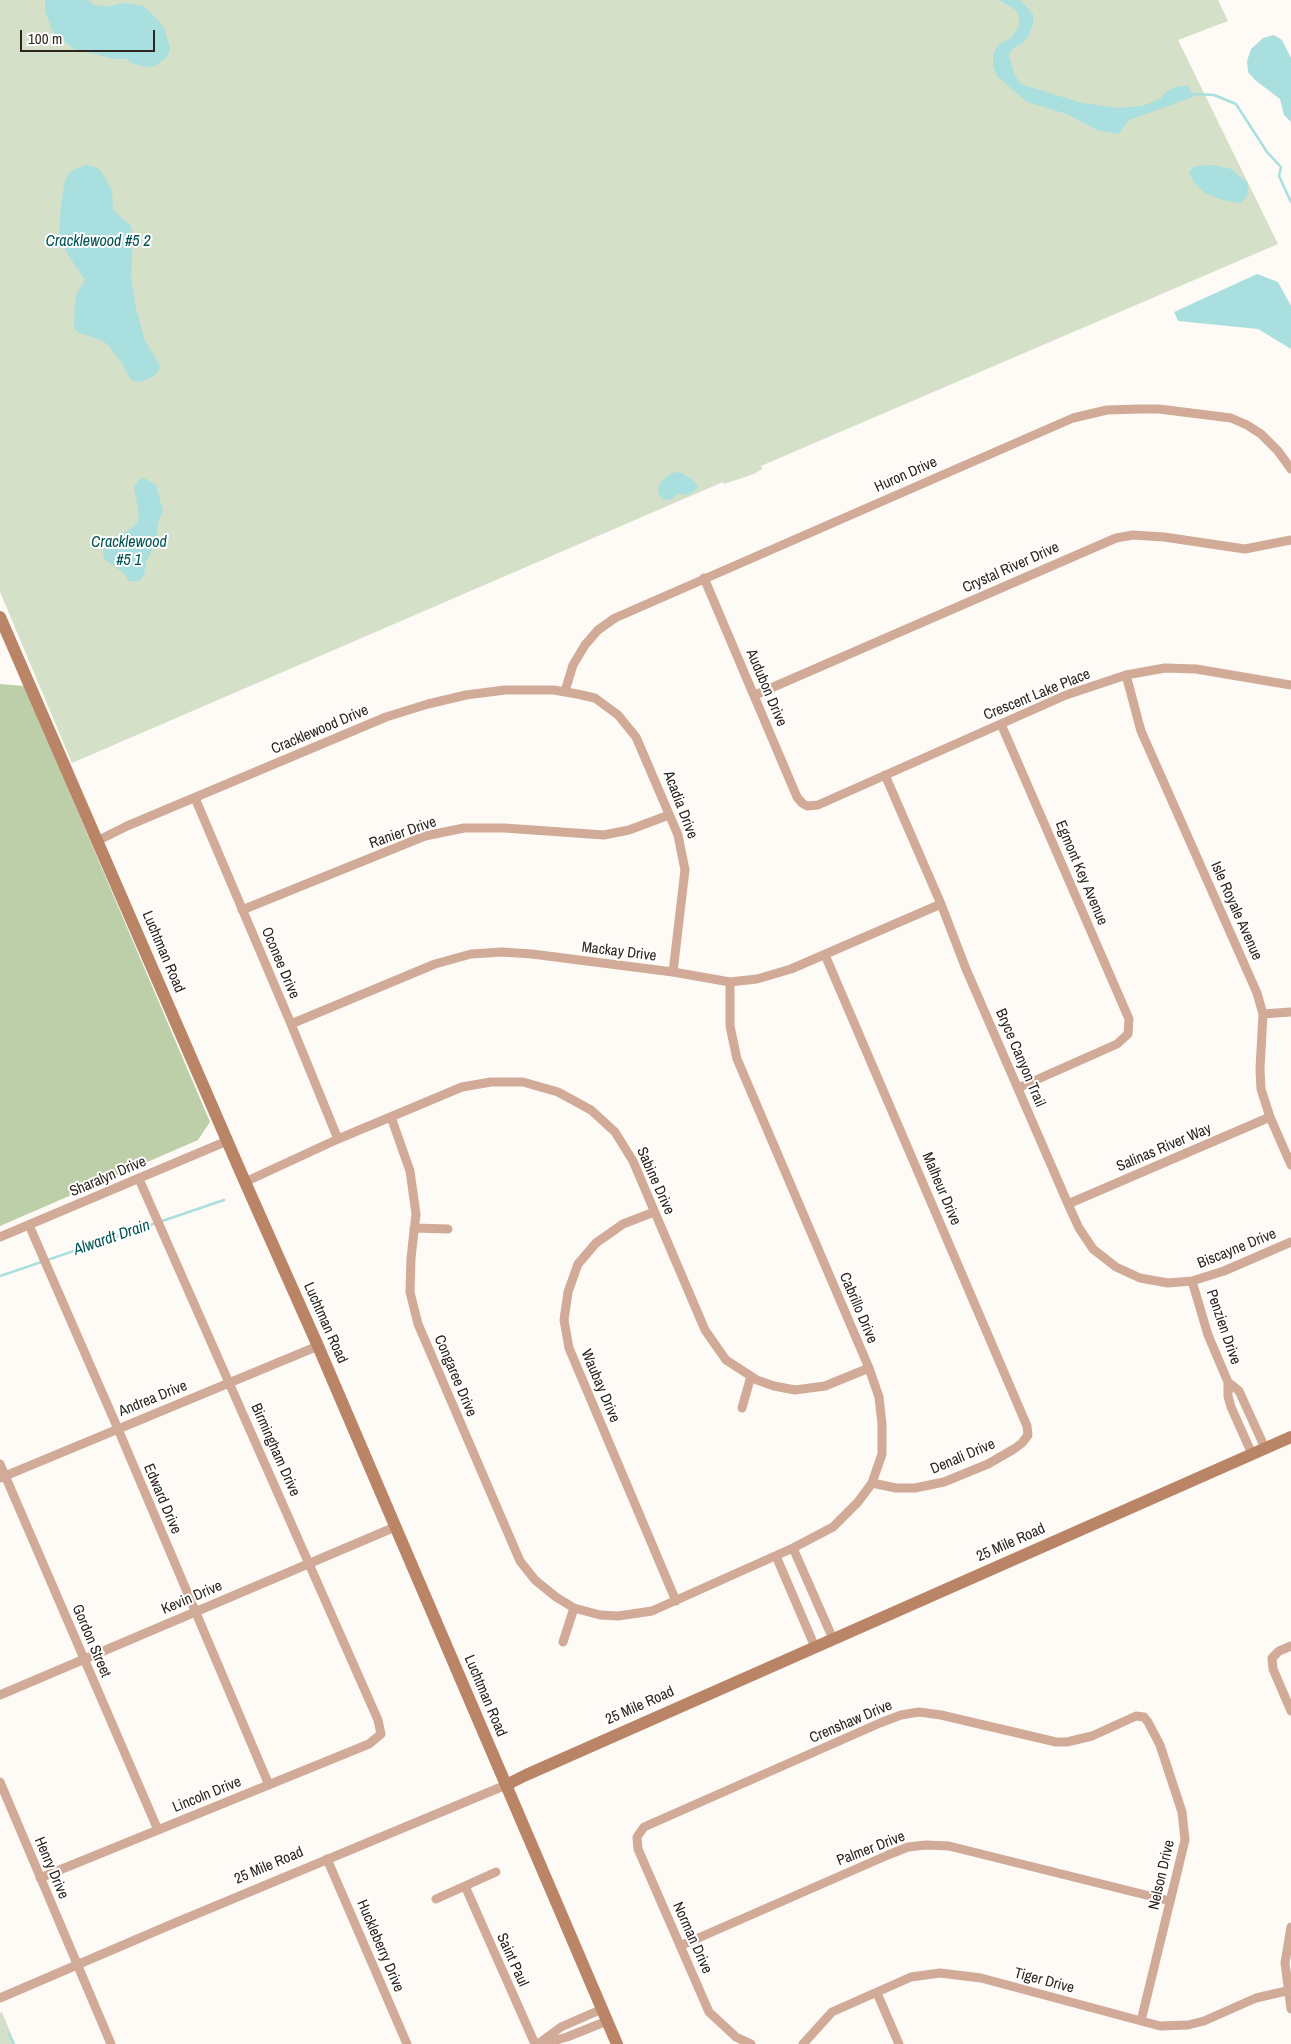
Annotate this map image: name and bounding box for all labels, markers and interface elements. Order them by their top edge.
scale bar [22,20,158,52]
text: 100 m [28,28,62,49]
water label: Cracklewood #5 2 [45,232,151,252]
street label: Huron Drive [872,453,940,497]
water label: Cracklewood #5 1 [91,533,167,571]
street label: Crystal River Drive [960,539,1062,597]
street label: Audubon Drive [742,647,790,729]
street label: Crescent Lake Place [981,665,1093,725]
street label: Cracklewood Drive [269,701,371,759]
street label: Acadia Drive [659,769,701,841]
street label: Ranier Drive [367,813,439,853]
street label: Egmont Key Avenue [1051,818,1111,928]
street label: Isle Royale Avenue [1206,859,1266,963]
street label: Luchtman Road [138,909,188,995]
street label: Oconee Drive [257,925,303,1001]
street label: Mackay Drive [581,938,657,966]
street label: Bryce Canyon Trail [991,1006,1049,1110]
street label: Salinas River Way [1114,1120,1214,1176]
street label: Sabine Drive [632,1145,678,1217]
street label: Malheur Drive [918,1150,964,1228]
street label: Sharalyn Drive [67,1153,149,1201]
water label: Alwardt Drain [71,1216,153,1260]
street label: Biscayne Drive [1195,1225,1279,1273]
street label: Cabrillo Drive [835,1270,881,1346]
street label: Luchtman Road [299,1280,351,1366]
street label: Penzien Drive [1202,1287,1244,1367]
street label: Congaree Drive [430,1333,480,1419]
street label: Waubay Drive [577,1347,623,1425]
street label: Andrea Drive [116,1377,190,1421]
street label: Birmingham Drive [246,1401,304,1499]
street label: Denali Drive [928,1435,998,1479]
street label: Edward Drive [139,1461,185,1537]
street label: 25 Mile Road [974,1520,1048,1566]
street label: Kevin Drive [159,1577,225,1619]
street label: Gordon Street [68,1602,114,1680]
street label: Luchtman Road [460,1653,510,1739]
street label: 25 Mile Road [603,1683,677,1729]
street label: Crenshaw Drive [807,1696,895,1748]
street label: Lincoln Drive [170,1773,244,1817]
street label: Palmer Drive [834,1828,908,1870]
street label: Henry Drive [30,1834,72,1902]
street label: Nelson Drive [1145,1838,1179,1912]
street label: 25 Mile Road [232,1843,306,1889]
street label: Huckleberry Drive [352,1897,408,1995]
street label: Norman Drive [668,1899,716,1977]
street label: Saint Paul [492,1930,532,1990]
street label: Tiger Drive [1012,1964,1076,1998]

